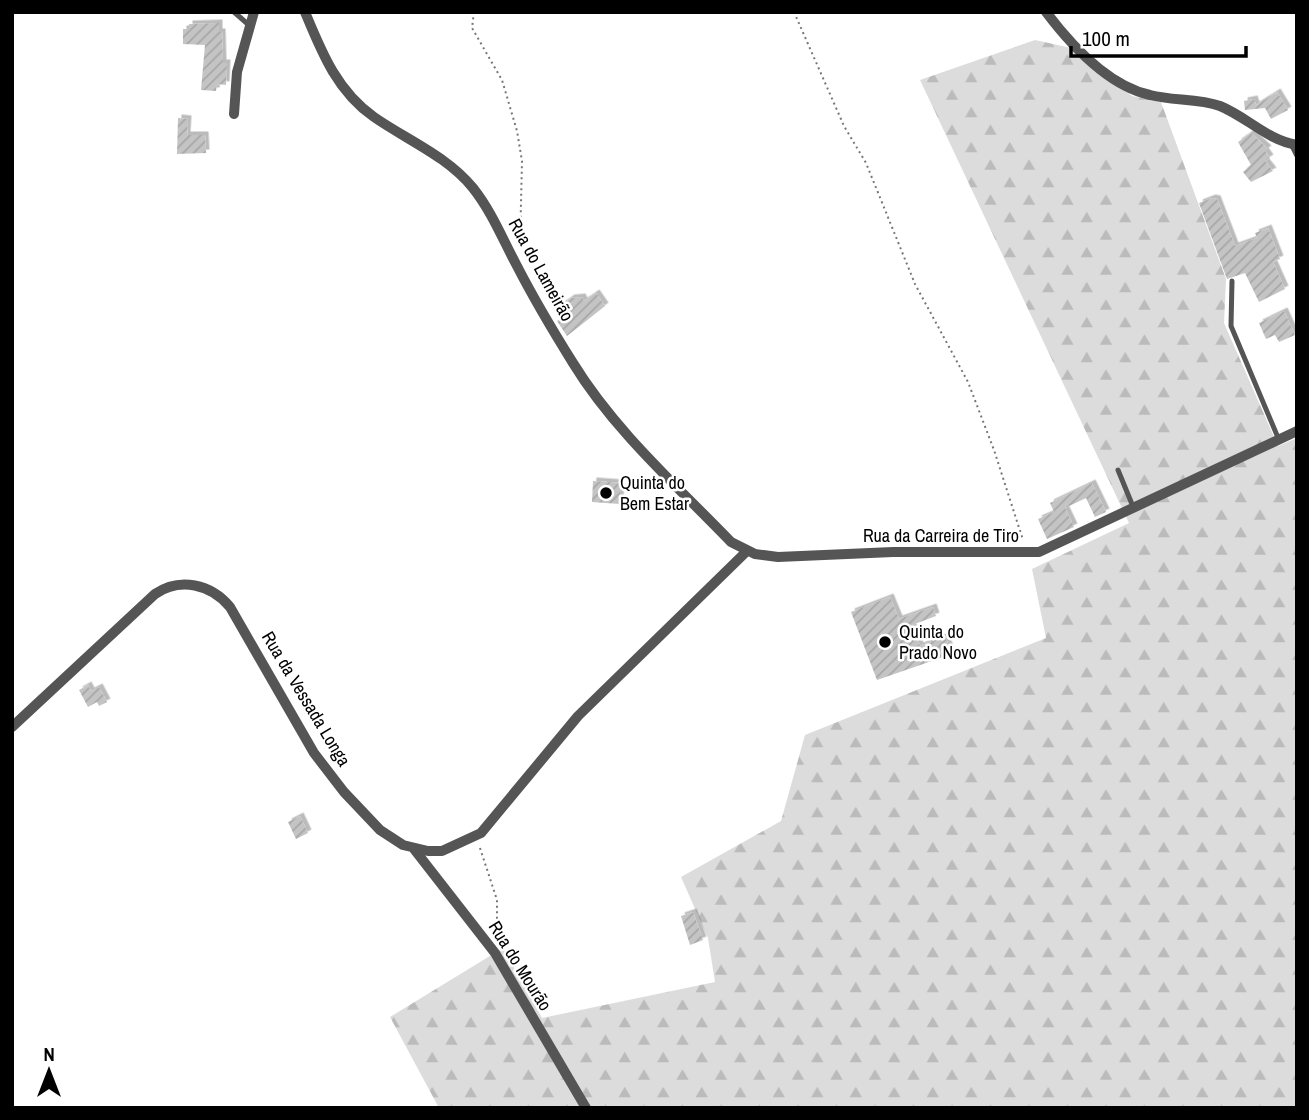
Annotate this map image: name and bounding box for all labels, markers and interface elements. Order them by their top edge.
scale bar [1071,14,1246,58]
text: 100 m [1082,24,1130,53]
street label: Rua do Lameirão [503,214,580,326]
place label: Quinta do Bem Estar [620,470,689,516]
marker: Quinta do Bem Estar [598,485,614,501]
street label: Rua da Carreira de Tiro [863,523,1019,548]
place label: Quinta do Prado Novo [899,619,977,665]
street label: Rua da Vessada Longa [256,627,357,771]
marker: Quinta do Prado Novo [877,634,893,650]
street label: Rua do Mourão [483,916,558,1016]
north arrow [14,1036,84,1106]
text: N [43,1041,55,1067]

